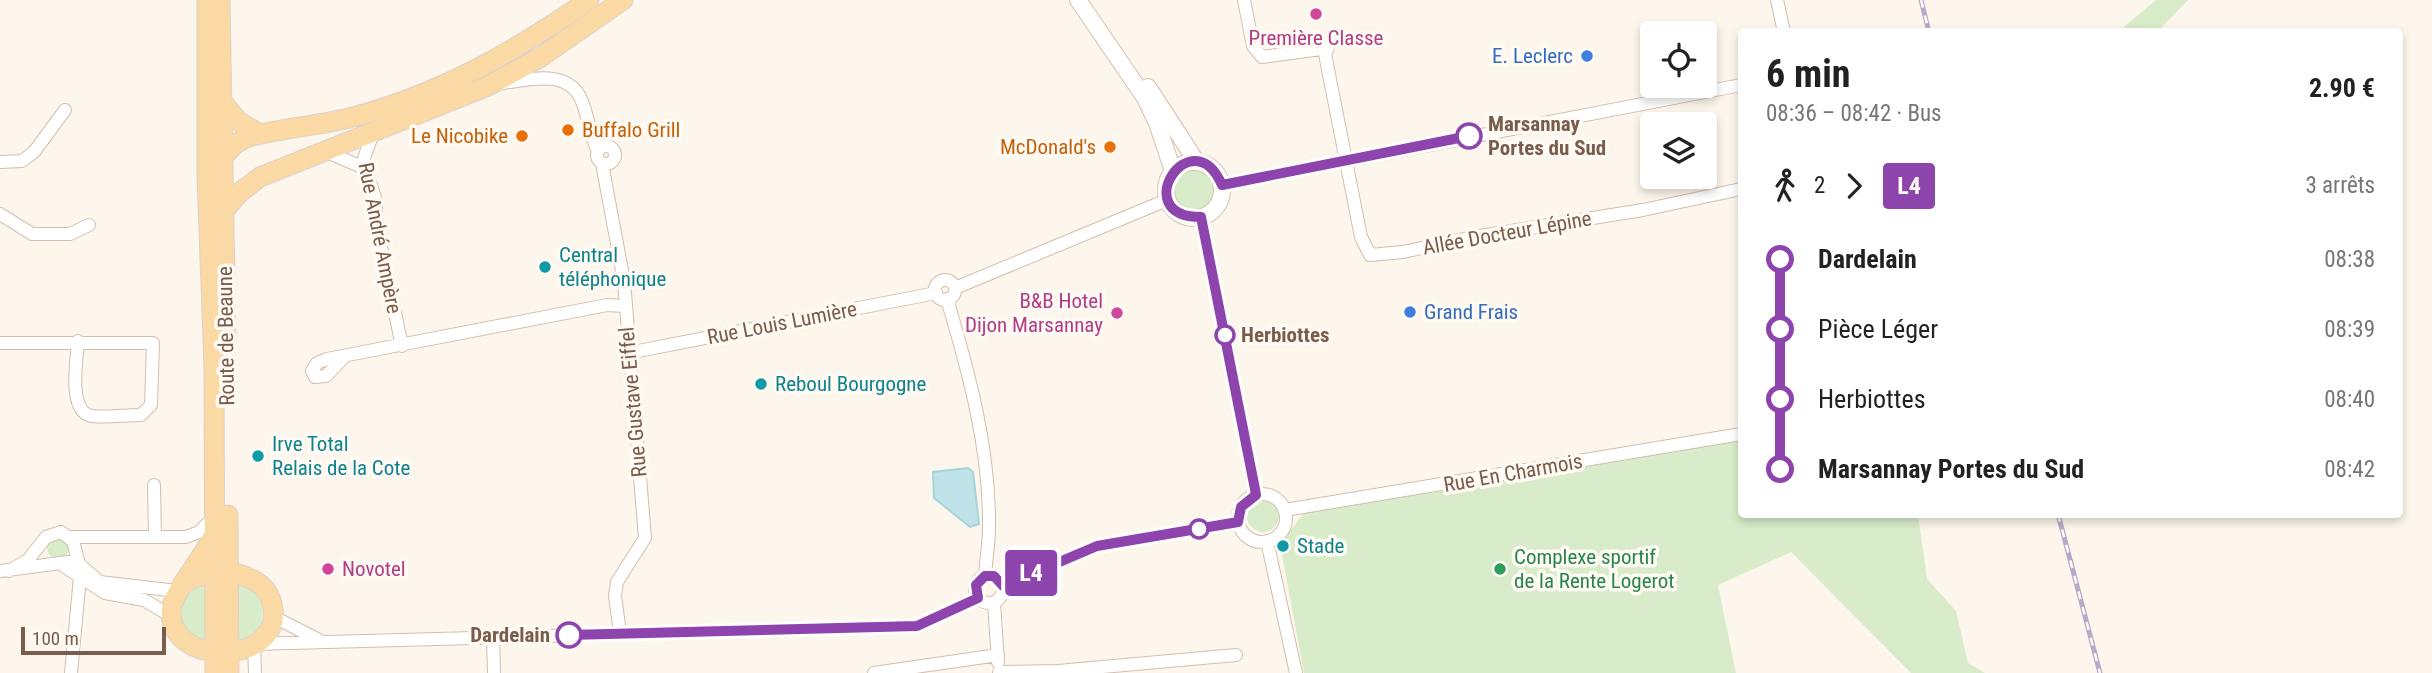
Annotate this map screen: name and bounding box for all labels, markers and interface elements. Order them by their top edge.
marker: Première Classe [1308,6,1324,22]
map controls [1640,21,1717,189]
button: locate [1640,21,1717,98]
place label: Première Classe [1249,26,1384,50]
place label: E. Leclerc [1492,44,1573,68]
marker: E. Leclerc [1579,48,1595,64]
text: 6 min [1766,52,1850,96]
text: 2.90 € [2309,73,2375,103]
text: 08:36 – 08:42 · Bus [1766,100,1942,127]
place label: Marsannay Portes du Sud [1488,112,1606,160]
button: layers [1640,112,1717,189]
place label: Buffalo Grill [582,118,680,142]
marker: Buffalo Grill [560,122,576,138]
marker: Marsannay Portes du Sud [1456,123,1482,149]
place label: Le Nicobike [411,124,508,148]
marker: Le Nicobike [514,128,530,144]
place label: McDonald's [1000,135,1096,159]
marker: McDonald's [1102,139,1118,155]
street label: Rue André Ampère [354,160,406,316]
icon: walk [1766,167,1804,205]
icon: forward [1835,167,1873,205]
text: 2 [1814,172,1825,199]
text: L4 [1897,172,1921,200]
text: 3 arrêts [2305,172,2375,199]
street label: Allée Docteur Lépine [1421,206,1593,260]
place label: Central téléphonique [559,243,666,291]
text: Dardelain [1818,244,1917,274]
text: 08:38 [2324,246,2375,273]
marker: Central téléphonique [537,259,553,275]
street label: Route de Beaune [213,266,239,406]
place label: B&B Hotel Dijon Marsannay [965,289,1103,337]
street label: Rue Louis Lumière [705,297,859,349]
place label: Grand Frais [1424,300,1518,324]
marker: Grand Frais [1402,304,1418,320]
marker: B&B Hotel Dijon Marsannay [1109,305,1125,321]
text: Pièce Léger [1818,314,1938,344]
text: 08:39 [2324,316,2375,343]
place label: Herbiottes [1241,323,1330,347]
marker: Herbiottes [1215,325,1235,345]
street label: Rue Gustave Eiffel [614,326,652,478]
place label: Reboul Bourgogne [775,372,926,396]
marker: Reboul Bourgogne [753,376,769,392]
text: Herbiottes [1818,384,1926,414]
text: 08:40 [2324,386,2375,413]
place label: Irve Total Relais de la Cote [272,432,411,480]
marker: Irve Total Relais de la Cote [250,448,266,464]
street label: Rue En Charmois [1442,449,1584,497]
text: Marsannay Portes du Sud [1818,454,2084,484]
text: 08:42 [2324,456,2375,483]
unlabelled marker [1189,519,1209,539]
place label: Stade [1297,534,1345,558]
marker: Stade [1275,538,1291,554]
place label: Complexe sportif de la Rente Logerot [1514,545,1675,593]
line badge: L4 [1000,550,1062,596]
place label: Novotel [342,557,406,581]
text: L4 [1019,559,1043,587]
marker: Novotel [320,561,336,577]
marker: Complexe sportif de la Rente Logerot [1492,561,1508,577]
marker: Dardelain [556,622,582,648]
place label: Dardelain [470,623,550,647]
scale bar [21,624,166,656]
text: 100 m [32,627,79,650]

